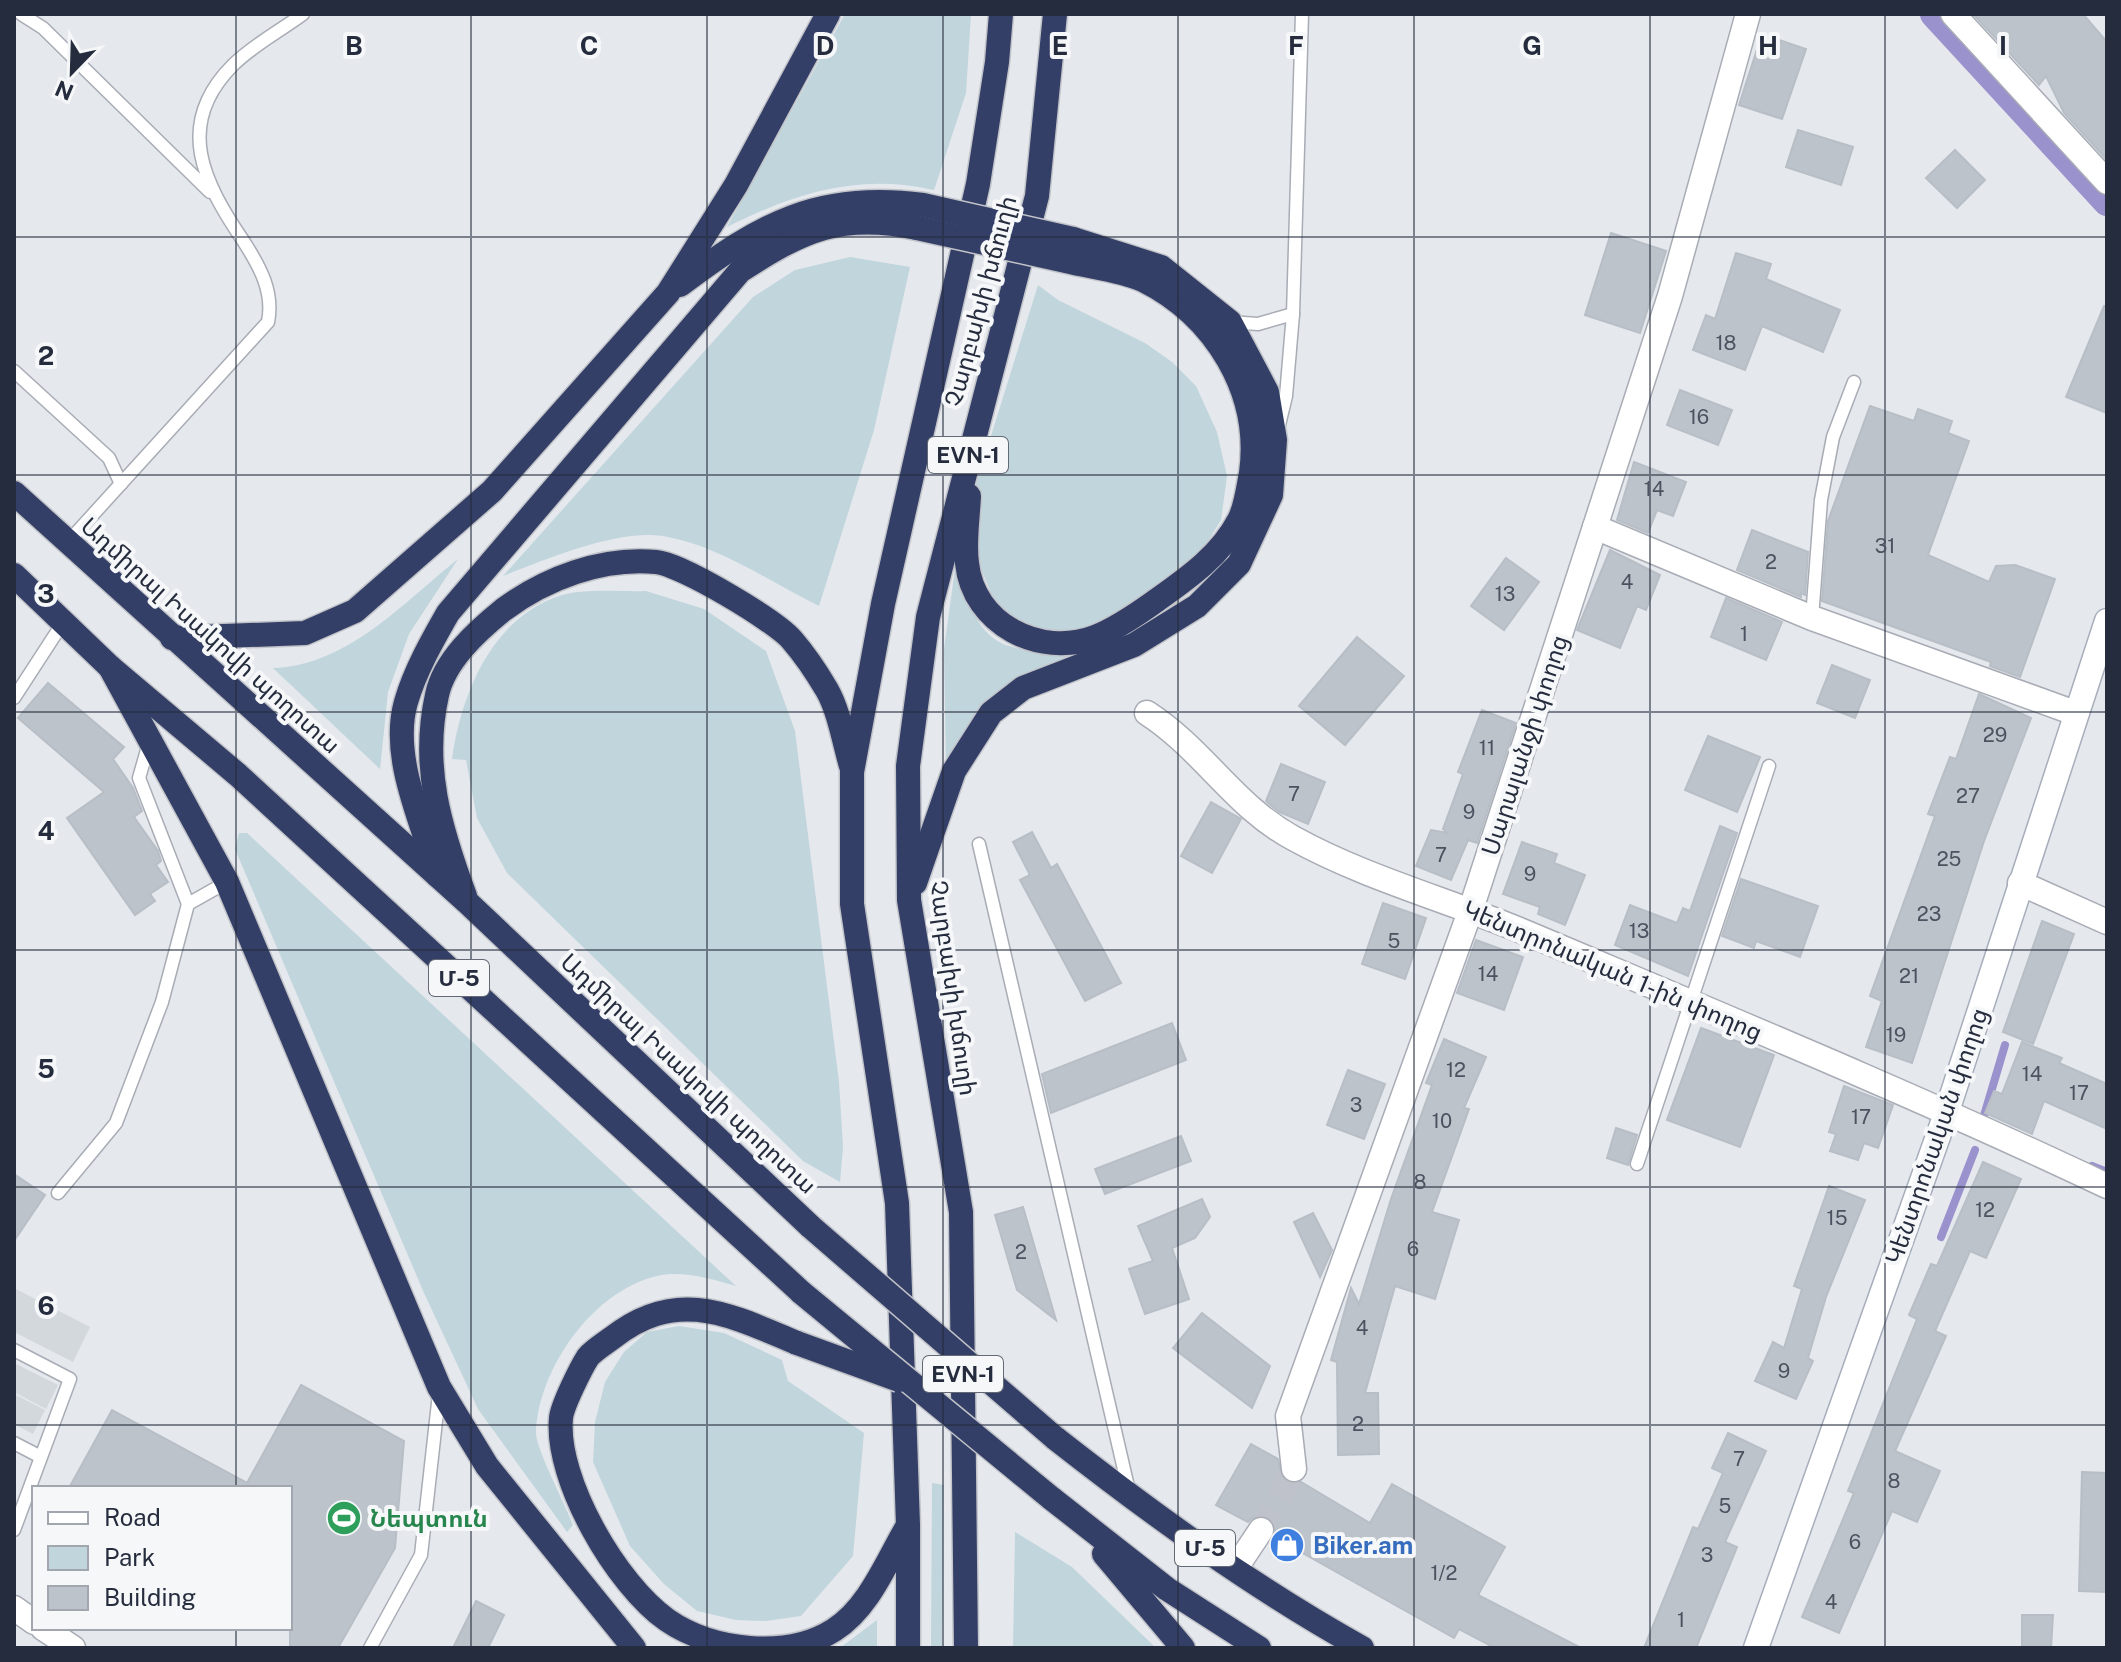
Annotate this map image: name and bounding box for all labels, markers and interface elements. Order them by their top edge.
text: B [345,30,363,61]
text: C [580,30,598,61]
text: D [816,30,834,61]
text: E [1052,30,1068,61]
text: F [1288,30,1304,61]
text: G [1522,30,1542,61]
text: H [1758,30,1778,61]
text: I [1999,30,2007,61]
north arrow [32,32,112,112]
text: N [51,75,77,106]
street label: Չարբախի խճուղի [938,192,1023,410]
house number: 18 [1715,331,1737,355]
text: 2 [38,340,54,371]
house number: 16 [1689,405,1709,429]
road number: EVN-1 [928,437,1008,473]
house number: 14 [1644,477,1664,501]
street label: Ադմիրալ Իսակովի պողոտա [75,511,346,760]
house number: 31 [1875,534,1895,558]
house number: 2 [1765,550,1777,574]
house number: 4 [1621,570,1633,594]
text: 3 [37,578,55,609]
house number: 13 [1495,582,1515,606]
house number: 1 [1740,622,1748,646]
street label: Սարալանջի փողոց [1475,631,1574,859]
house number: 29 [1983,723,2007,747]
house number: 11 [1479,736,1495,760]
house number: 7 [1288,782,1300,806]
house number: 27 [1956,784,1980,808]
house number: 9 [1463,800,1475,824]
text: 4 [37,815,55,846]
house number: 7 [1435,843,1447,867]
house number: 25 [1937,847,1961,871]
house number: 9 [1524,862,1536,886]
street label: Չարբախի խճուղի [924,879,983,1098]
street label: Կենտրոնական 1-ին փողոց [1459,894,1767,1047]
house number: 23 [1917,902,1941,926]
house number: 13 [1629,919,1649,943]
house number: 5 [1388,929,1400,953]
street label: Ադմիրալ Իսակովի պողոտա [555,947,823,1200]
road number: Մ-5 [429,960,489,996]
house number: 14 [1478,962,1498,986]
house number: 21 [1899,964,1919,988]
street label: Կենտրոնական փողոց [1879,1004,1994,1268]
house number: 19 [1886,1023,1906,1047]
text: 5 [37,1053,55,1084]
house number: 12 [1446,1058,1466,1082]
house number: 14 [2022,1062,2042,1086]
house number: 17 [2069,1081,2089,1105]
house number: 3 [1350,1093,1362,1117]
house number: 17 [1851,1105,1871,1129]
house number: 10 [1432,1109,1452,1133]
house number: 8 [1414,1170,1426,1194]
house number: 12 [1975,1198,1995,1222]
house number: 15 [1827,1206,1847,1230]
house number: 6 [1407,1237,1419,1261]
house number: 2 [1015,1240,1027,1264]
text: 6 [37,1290,55,1321]
house number: 4 [1356,1316,1368,1340]
road number: EVN-1 [923,1356,1003,1392]
house number: 9 [1778,1359,1790,1383]
house number: 2 [1352,1412,1364,1436]
house number: 7 [1733,1447,1745,1471]
house number: 8 [1888,1469,1900,1493]
legend [32,1486,292,1630]
house number: 5 [1719,1494,1731,1518]
sports icon: Նեպտուն [325,1499,363,1537]
text: Road [104,1503,161,1531]
place label: Նեպտուն [370,1504,488,1533]
shop icon: Biker.am [1268,1526,1306,1564]
road number: Մ-5 [1175,1530,1235,1566]
house number: 6 [1849,1530,1861,1554]
place label: Biker.am [1313,1531,1413,1559]
text: Park [104,1543,155,1571]
house number: 3 [1701,1543,1713,1567]
house number: 1/2 [1430,1561,1458,1585]
text: Building [104,1583,196,1611]
house number: 4 [1825,1590,1837,1614]
house number: 1 [1677,1608,1685,1632]

